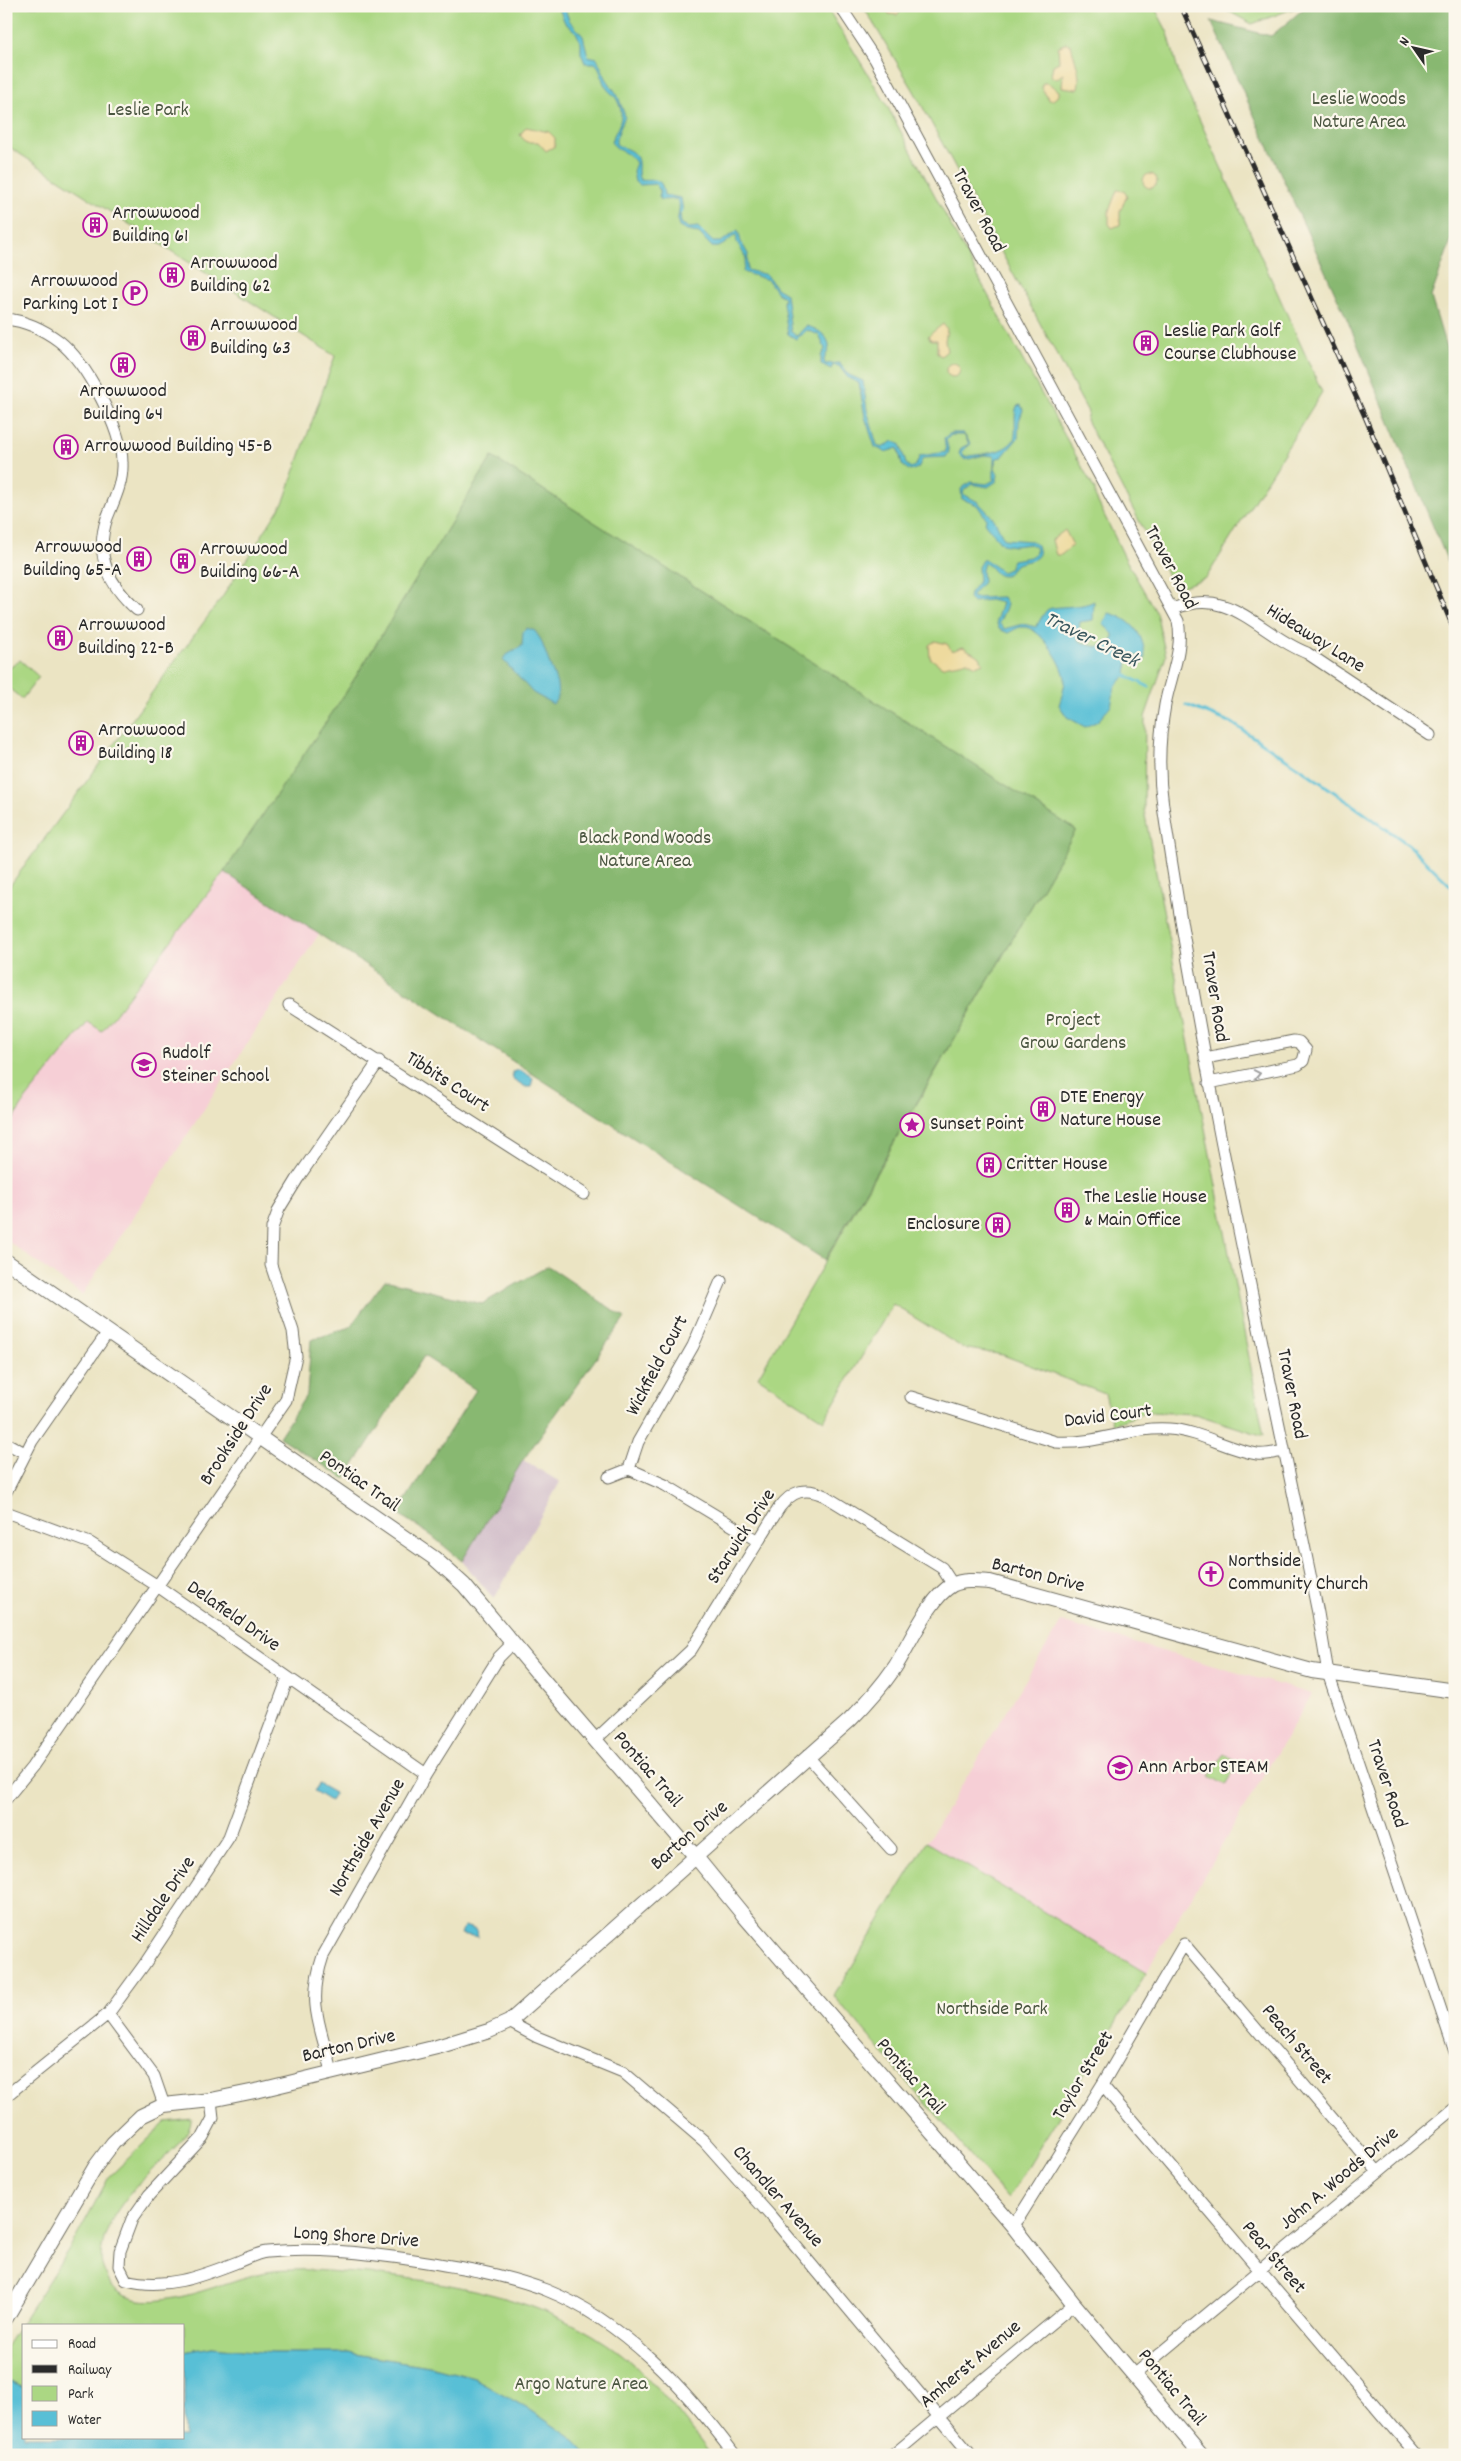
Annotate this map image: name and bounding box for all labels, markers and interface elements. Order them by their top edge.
north arrow [1388,22,1438,72]
text: N [1395,33,1415,50]
park label: Leslie Woods Nature Area [1312,86,1406,137]
park label: Leslie Park [107,97,189,125]
street label: Traver Road [944,164,1012,258]
place label: Arrowwood Building 61 [112,200,200,251]
building icon: Arrowwood Building 61 [82,212,108,238]
place label: Arrowwood Building 62 [190,250,278,301]
building icon: Arrowwood Building 62 [159,262,185,288]
place label: Arrowwood Parking Lot I [22,268,118,319]
parking icon: Arrowwood Parking Lot I [122,280,148,306]
place label: Arrowwood Building 63 [210,312,298,363]
place label: Leslie Park Golf Course Clubhouse [1164,318,1297,369]
building icon: Arrowwood Building 63 [180,325,206,351]
building icon: Leslie Park Golf Course Clubhouse [1133,330,1159,356]
building icon: Arrowwood Building 64 [110,352,136,378]
place label: Arrowwood Building 64 [79,378,167,429]
place label: Arrowwood Building 45-B [84,433,272,461]
building icon: Arrowwood Building 45-B [53,434,79,460]
street label: Traver Road [1136,521,1204,615]
place label: Arrowwood Building 65-A [23,534,122,585]
place label: Arrowwood Building 66-A [200,536,300,587]
building icon: Arrowwood Building 65-A [126,546,152,572]
building icon: Arrowwood Building 66-A [170,548,196,574]
street label: Hideaway Lane [1260,597,1370,681]
water label: Traver Creek [1039,605,1146,678]
place label: Arrowwood Building 22-B [78,612,174,663]
building icon: Arrowwood Building 22-B [47,625,73,651]
place label: Arrowwood Building 18 [98,717,186,768]
building icon: Arrowwood Building 18 [68,730,94,756]
park label: Black Pond Woods Nature Area [579,825,711,876]
street label: Traver Road [1193,950,1235,1044]
park label: Project Grow Gardens [1020,1007,1126,1058]
place label: Rudolf Steiner School [162,1040,270,1091]
street label: Tibbits Court [399,1045,495,1121]
school or university icon: Rudolf Steiner School [131,1052,157,1078]
one-way arrow [1252,1069,1261,1079]
place label: DTE Energy Nature House [1060,1084,1161,1135]
building icon: DTE Energy Nature House [1030,1096,1056,1122]
place label: Sunset Point [930,1111,1024,1139]
place icon: Sunset Point [899,1112,925,1138]
place label: Critter House [1006,1151,1108,1179]
building icon: Critter House [976,1152,1002,1178]
place label: The Leslie House & Main Office [1084,1184,1207,1235]
building icon: The Leslie House & Main Office [1054,1197,1080,1223]
place label: Enclosure [907,1211,980,1239]
building icon: Enclosure [985,1212,1011,1238]
street label: Wickfield Court [620,1311,696,1421]
street label: Traver Road [1269,1346,1313,1442]
street label: Brookside Drive [194,1378,281,1491]
street label: David Court [1063,1398,1153,1436]
street label: Pontiac Trail [313,1444,406,1520]
street label: Starwick Drive [701,1484,784,1590]
place label: Northside Community Church [1228,1548,1368,1599]
street label: Barton Drive [989,1551,1088,1601]
church icon: Northside Community Church [1198,1561,1224,1587]
street label: Delafield Drive [181,1574,286,1660]
street label: Pontiac Trail [606,1726,688,1815]
street label: Traver Road [1359,1736,1413,1832]
place label: Ann Arbor STEAM [1138,1754,1268,1782]
school or university icon: Ann Arbor STEAM [1107,1755,1133,1781]
street label: Northside Avenue [323,1774,413,1902]
street label: Barton Drive [645,1794,735,1878]
street label: Hilldale Drive [125,1851,203,1949]
park label: Northside Park [936,1996,1048,2024]
street label: Peach Street [1254,1999,1338,2091]
street label: Barton Drive [300,2023,399,2071]
street label: Taylor Street [1046,2026,1122,2126]
street label: Pontiac Trail [869,2033,951,2122]
street label: John A. Woods Drive [1274,2121,1406,2237]
street label: Chandler Avenue [725,2140,829,2254]
street label: Pear Street [1234,2215,1312,2301]
street label: Long Shore Drive [292,2220,420,2256]
street label: Amherst Avenue [914,2314,1028,2416]
legend [22,2324,185,2438]
text: Road [68,2334,96,2356]
street label: Pontiac Trail [1130,2343,1212,2433]
text: Railway [68,2360,112,2382]
park label: Argo Nature Area [514,2371,648,2399]
text: Park [68,2384,94,2406]
text: Water [68,2410,102,2432]

